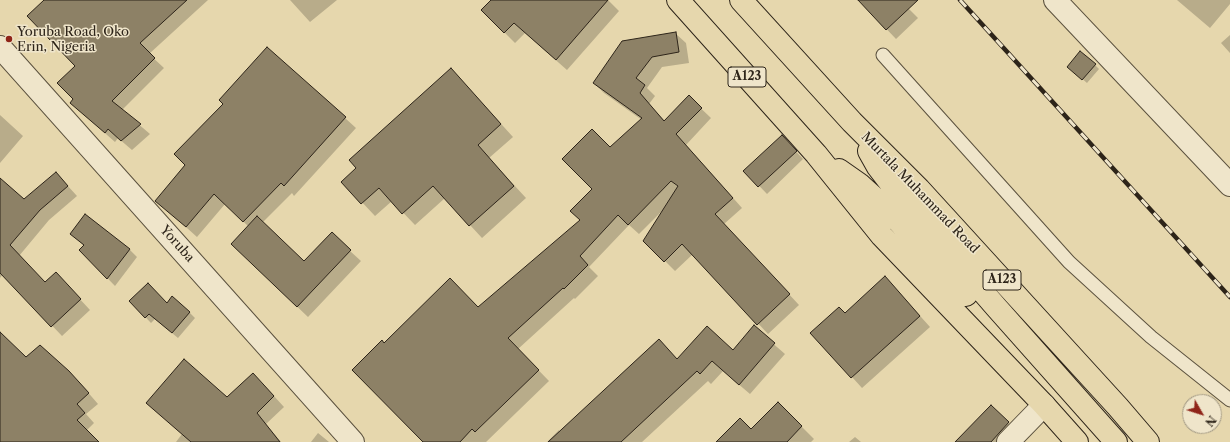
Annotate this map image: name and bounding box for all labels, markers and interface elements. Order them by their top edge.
place label: Yoruba Road, Oko Erin, Nigeria [17,24,129,55]
marker: Yoruba Road, Oko Erin, Nigeria [4,34,14,44]
road number: A123 [728,67,766,87]
street label: Murtala Muhammad Road [858,129,982,257]
street label: Yoruba [157,222,197,266]
road number: A123 [983,270,1021,290]
north arrow [1182,394,1222,434]
text: N [1202,413,1219,429]

